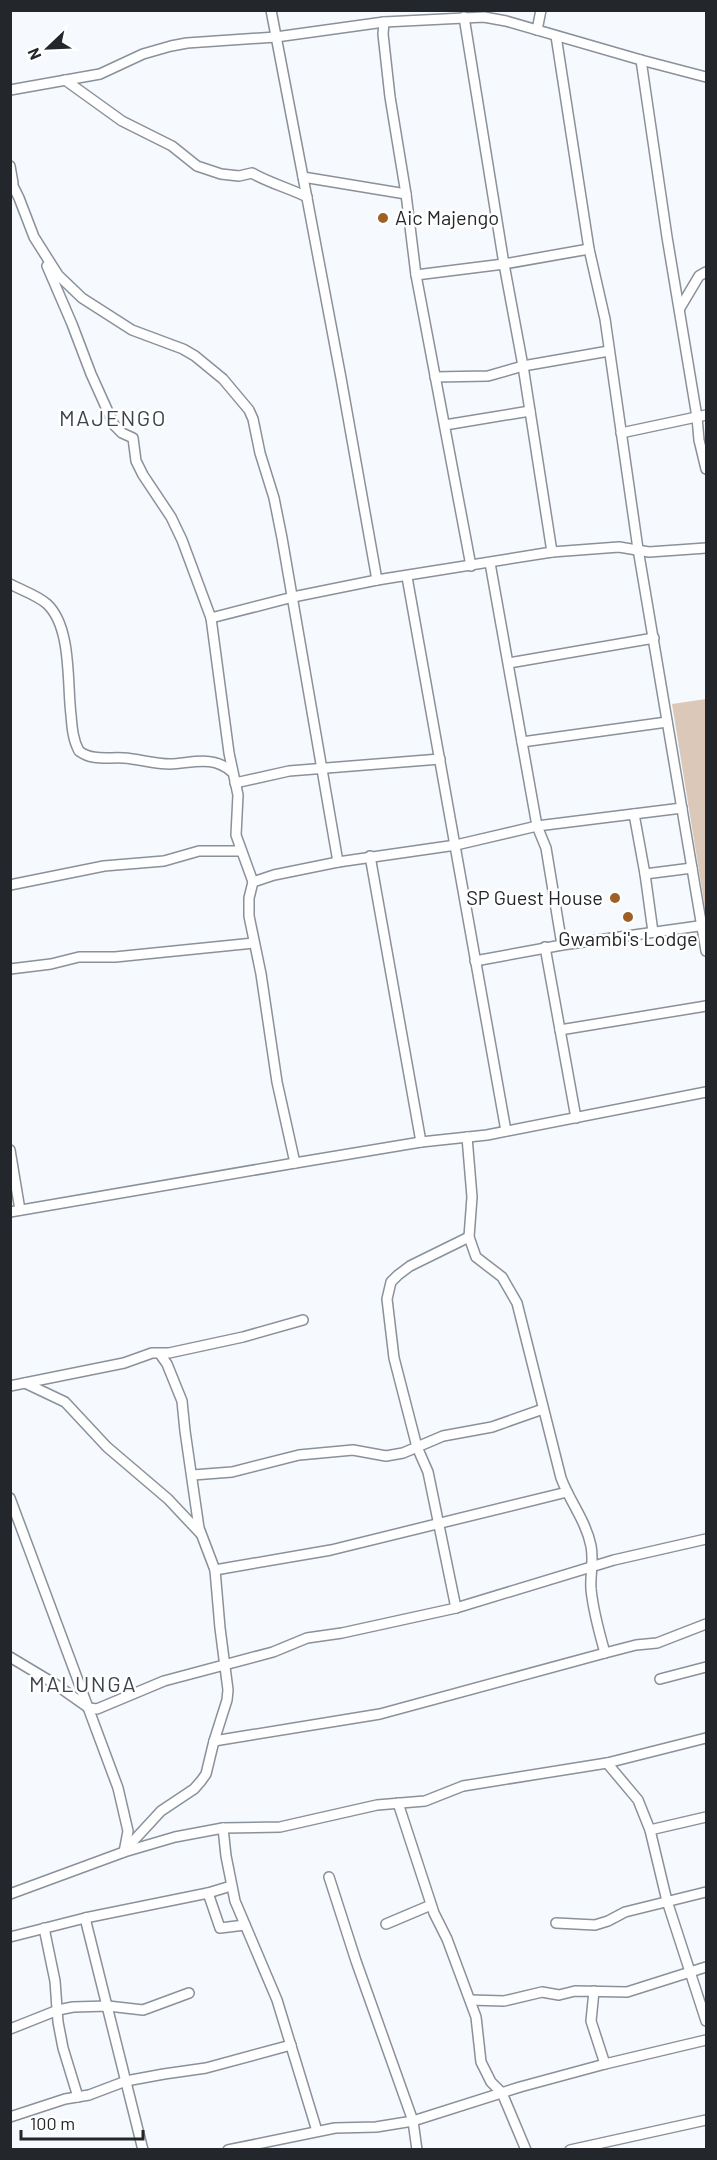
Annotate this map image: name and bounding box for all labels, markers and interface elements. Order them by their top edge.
north arrow [18,18,78,78]
text: N [23,45,45,63]
place label: Aic Majengo [395,205,499,229]
marker: Aic Majengo [376,211,390,225]
district label: MAJENGO [59,404,167,430]
place label: SP Guest House [466,885,603,909]
marker: SP Guest House [608,891,622,905]
marker: Gwambi's Lodge [621,910,635,924]
place label: Gwambi's Lodge [558,926,698,950]
district label: MALUNGA [29,1670,137,1696]
scale bar [21,2103,142,2141]
text: 100 m [30,2112,75,2134]

